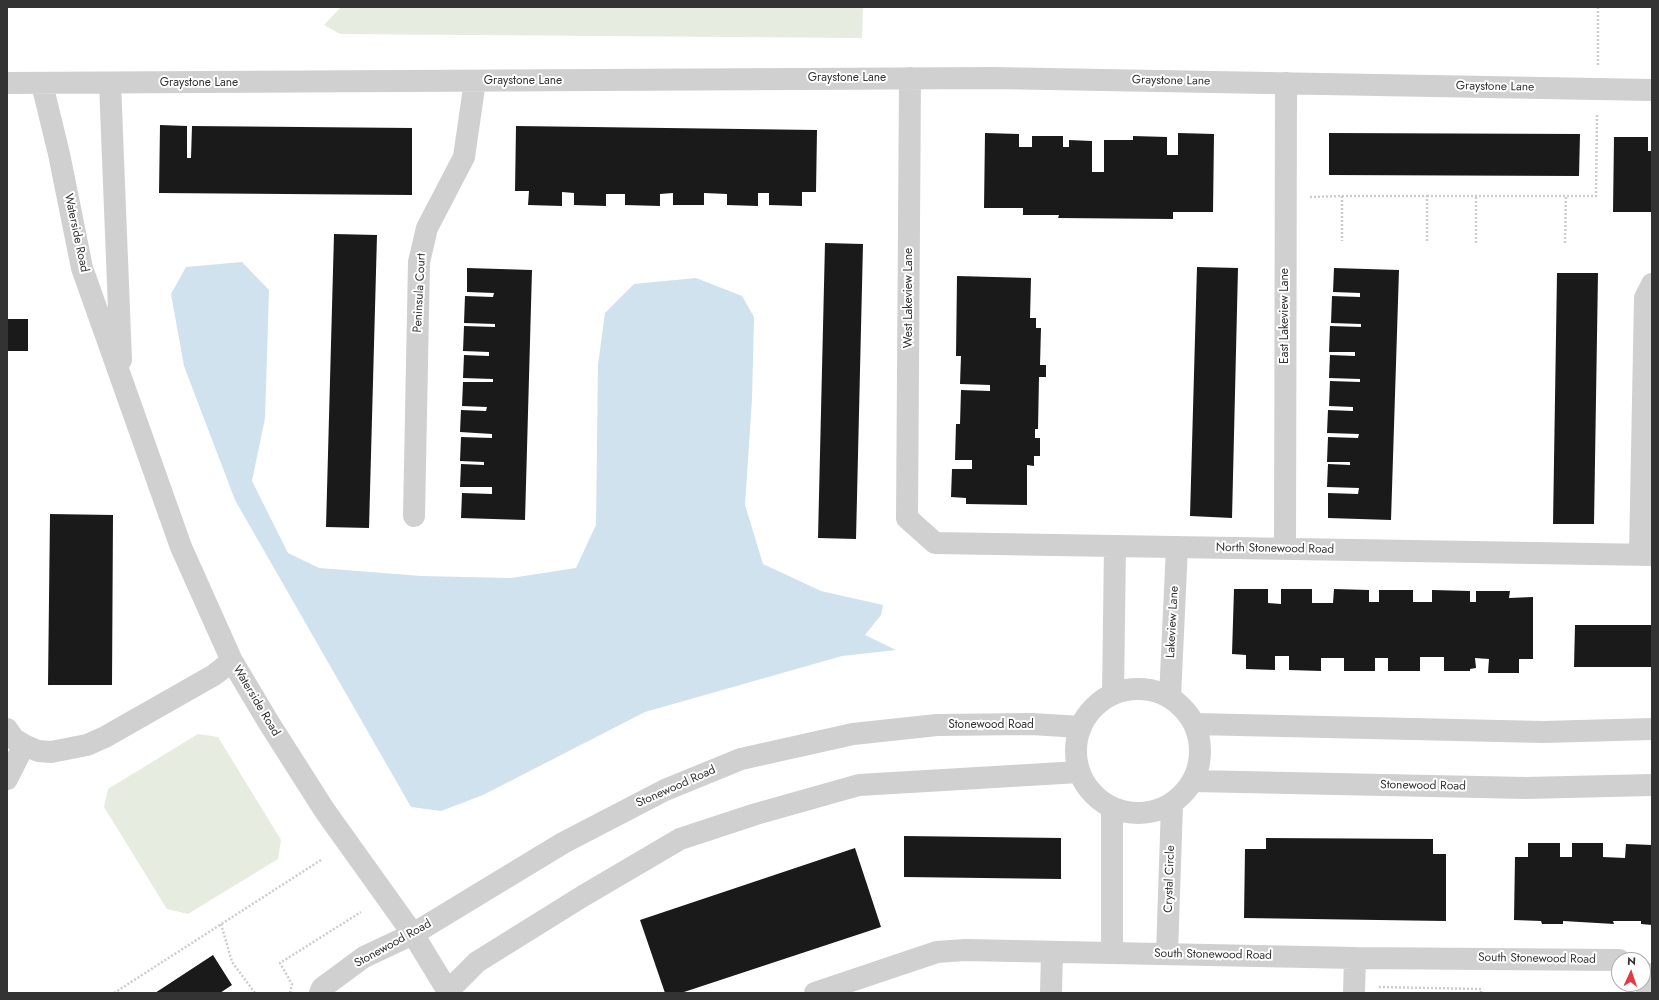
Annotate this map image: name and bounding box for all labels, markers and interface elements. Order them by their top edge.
street label: Graystone Lane [808,71,886,85]
street label: Graystone Lane [1132,73,1210,89]
street label: Graystone Lane [484,74,562,88]
street label: Graystone Lane [160,76,238,90]
street label: Graystone Lane [1456,79,1534,95]
street label: Waterside Road [61,192,91,274]
street label: West Lakeview Lane [902,248,916,348]
street label: Peninsula Court [411,253,429,333]
street label: East Lakeview Lane [1278,268,1292,364]
street label: North Stonewood Road [1216,541,1334,557]
street label: Lakeview Lane [1164,586,1182,658]
street label: Waterside Road [229,663,283,739]
street label: Stonewood Road [948,718,1034,732]
street label: Stonewood Road [634,763,718,811]
street label: Stonewood Road [1380,778,1466,794]
street label: Crystal Circle [1162,845,1178,913]
street label: Stonewood Road [352,917,434,971]
street label: South Stonewood Road [1154,947,1272,963]
street label: South Stonewood Road [1478,951,1596,967]
north arrow [1611,952,1651,992]
text: N [1627,953,1636,969]

